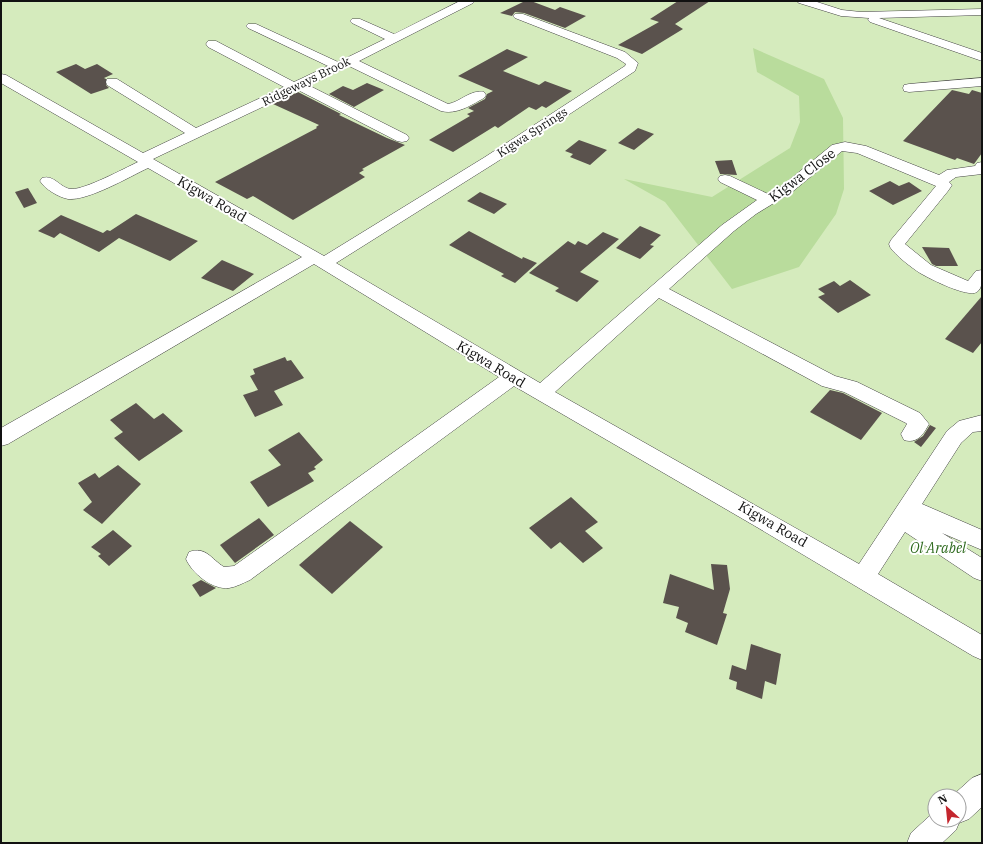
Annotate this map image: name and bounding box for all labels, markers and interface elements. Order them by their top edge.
street label: Ridgeways Brook [259,53,353,109]
street label: Kigwa Springs [494,104,570,160]
street label: Kigwa Close [765,144,839,206]
street label: Kigwa Road [174,172,250,226]
street label: Kigwa Road [453,336,529,392]
street label: Kigwa Road [735,497,811,551]
park label: Ol Arabel [910,539,967,557]
north arrow [927,788,967,828]
text: N [935,791,950,807]

